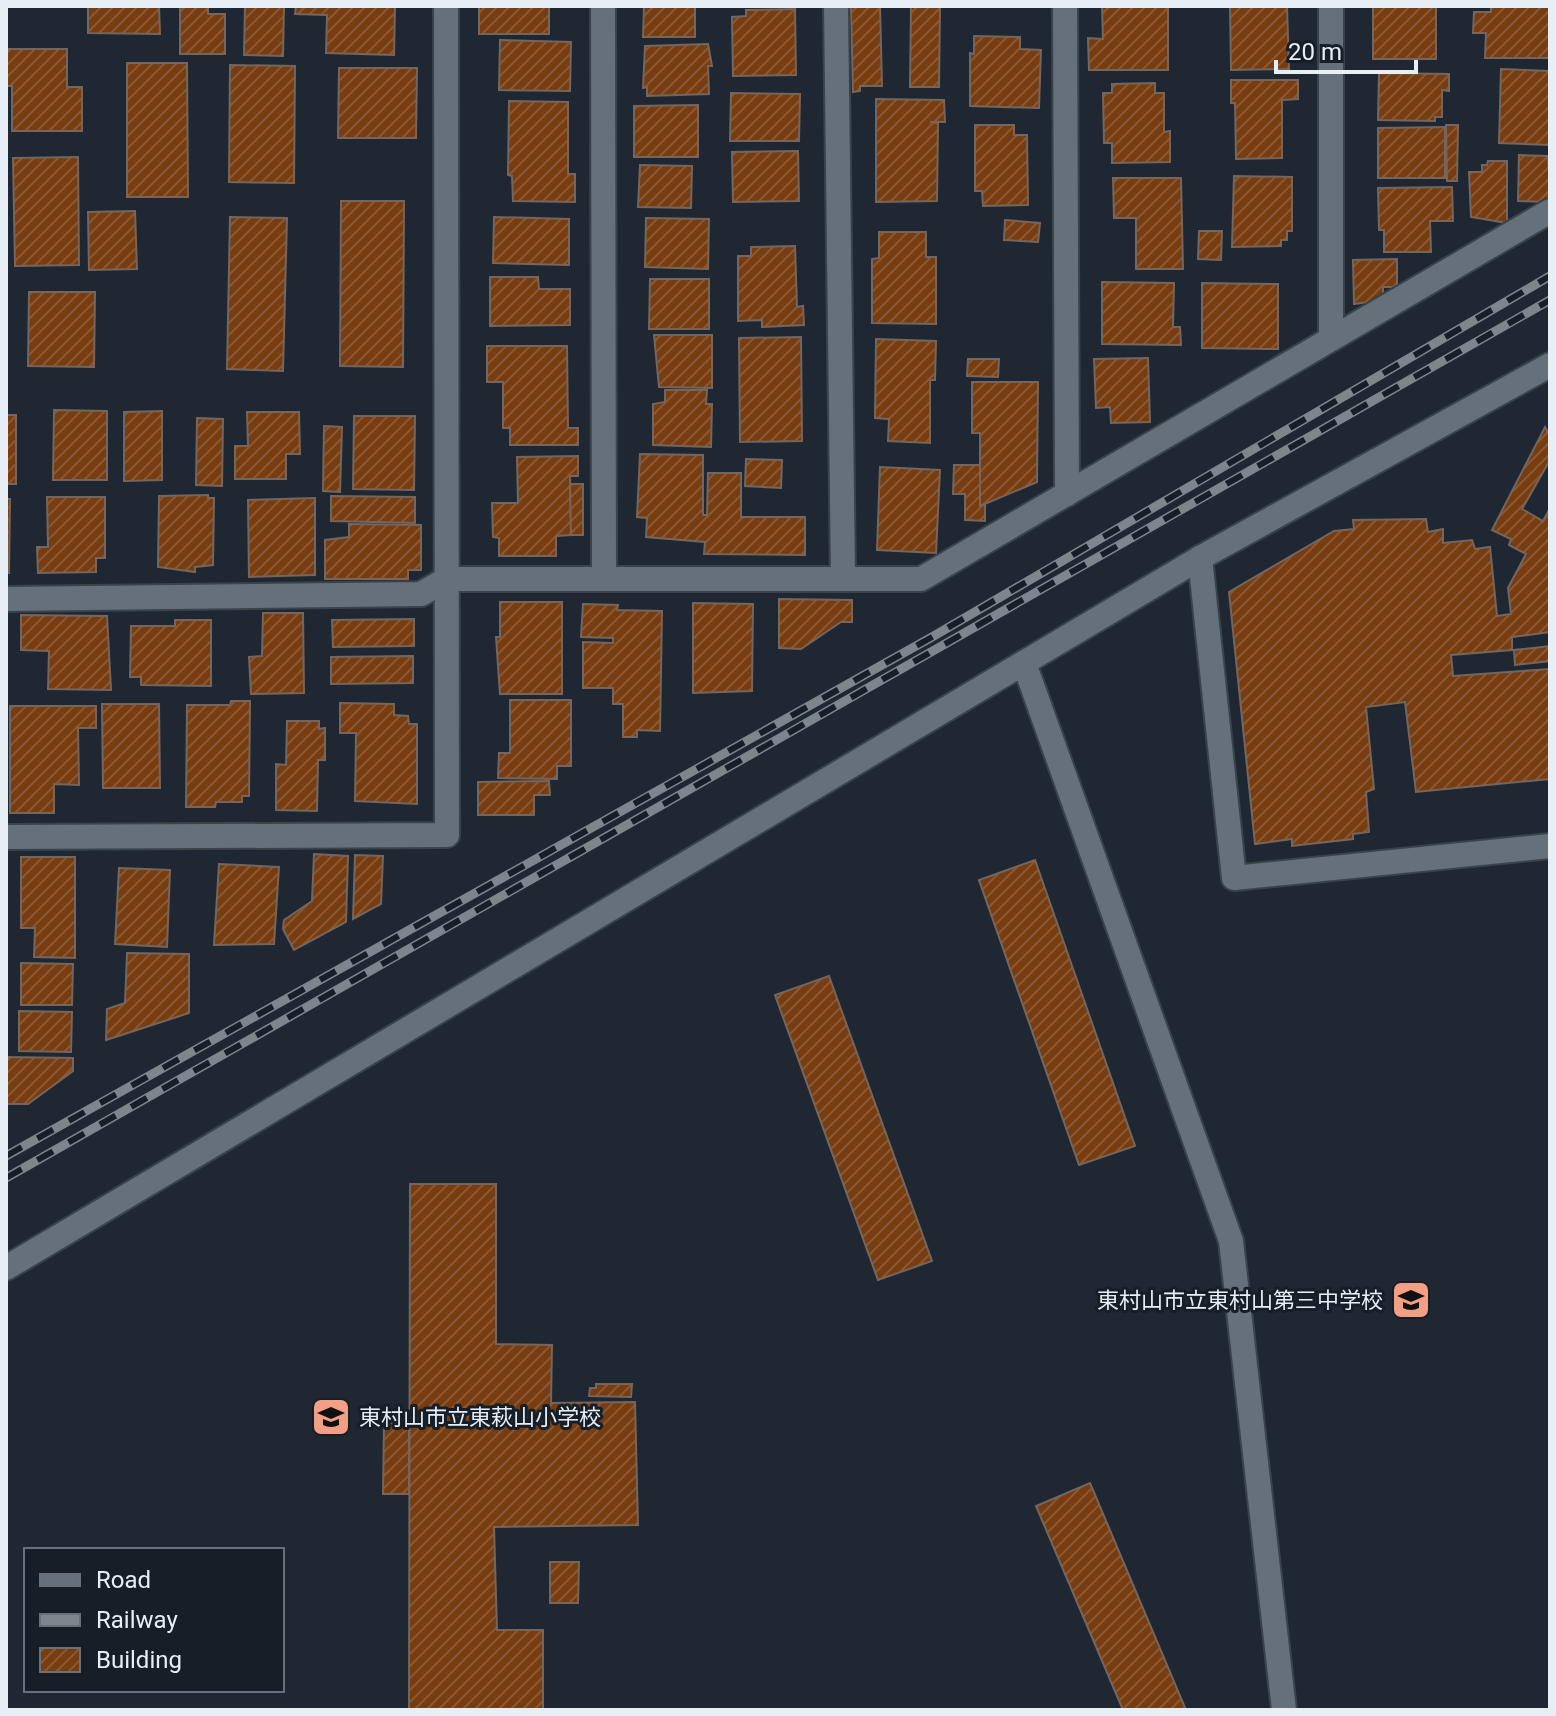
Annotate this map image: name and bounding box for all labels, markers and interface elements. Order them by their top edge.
scale bar [1276,24,1416,74]
text: 20 m [1288,38,1342,66]
school or university icon: 東村山市立東村山第三中学校 [1390,1279,1432,1321]
place label: 東村山市立東村山第三中学校 [1097,1288,1383,1313]
school or university icon: 東村山市立東萩山小学校 [310,1396,352,1438]
place label: 東村山市立東萩山小学校 [359,1405,601,1430]
legend [24,1548,284,1692]
text: Road [96,1566,151,1594]
text: Railway [96,1606,178,1634]
text: Building [96,1646,182,1674]

